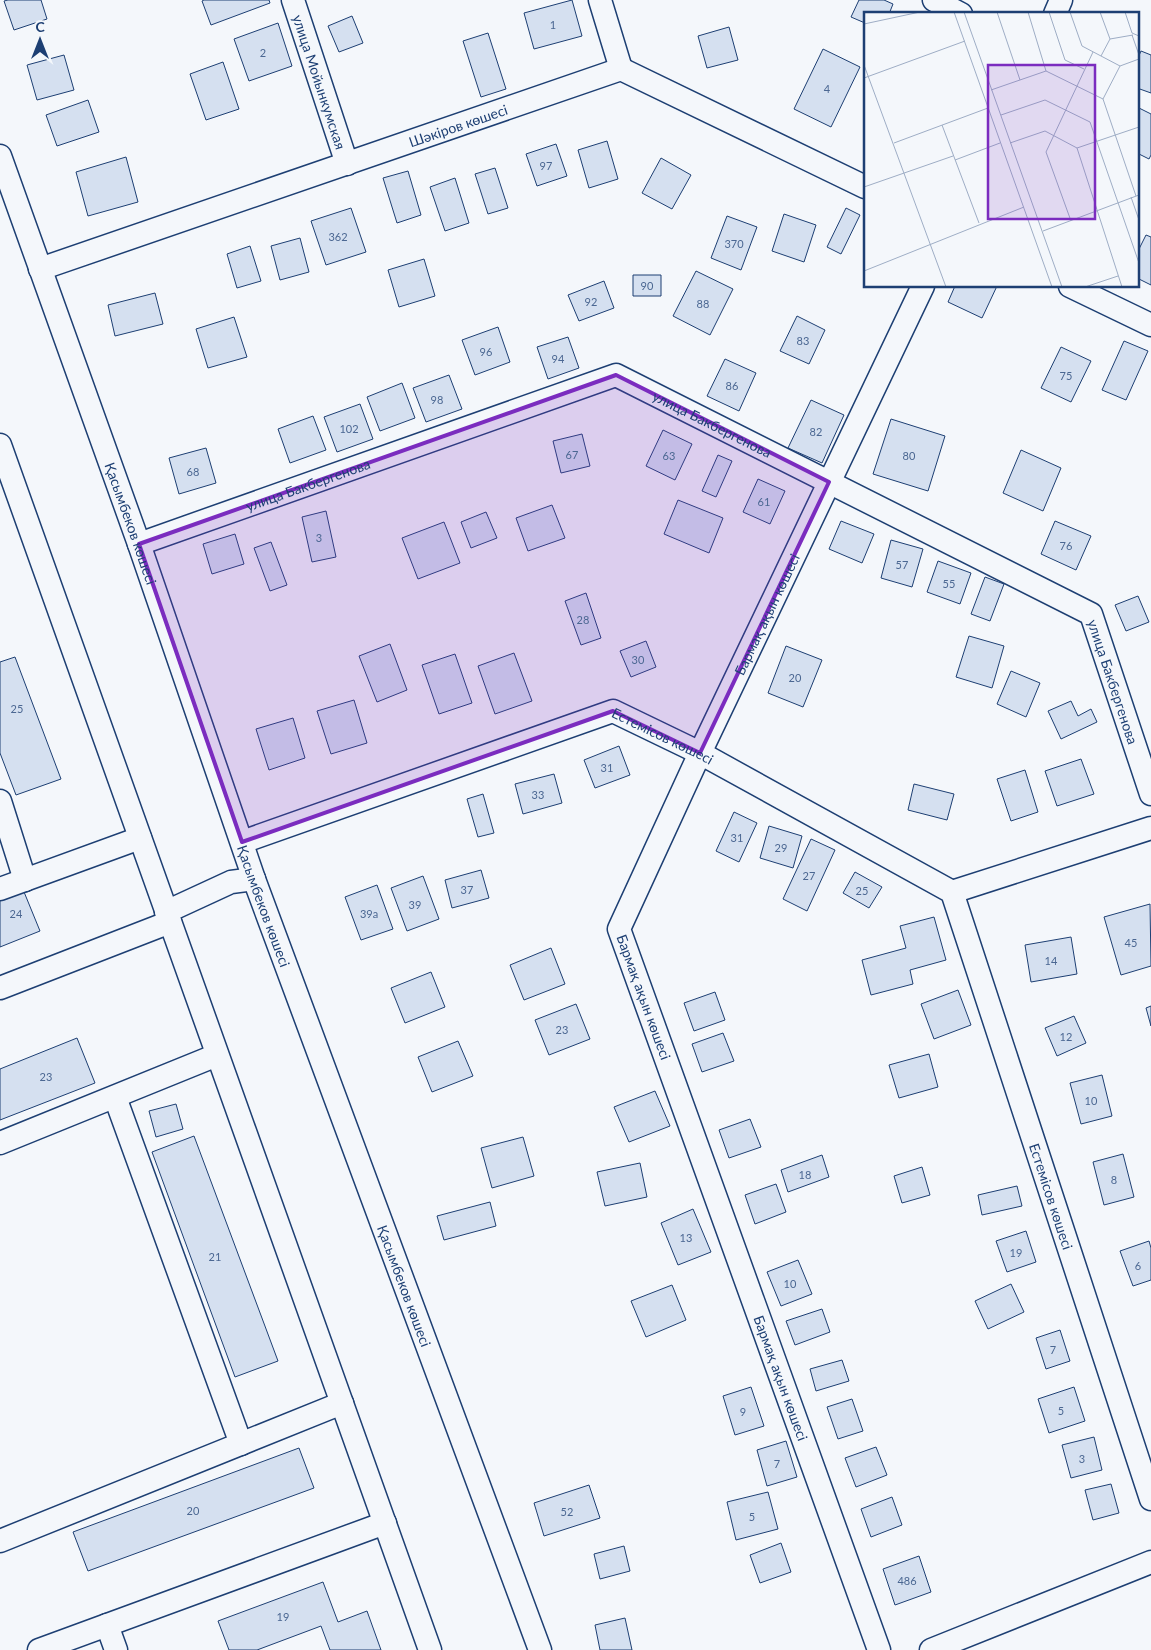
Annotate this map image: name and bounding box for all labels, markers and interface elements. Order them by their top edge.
street label: улица Мойынкумская [290,12,350,151]
inset map [864,12,1138,288]
north arrow [15,15,65,65]
text: С [35,18,45,35]
house number: 1 [550,18,556,31]
house number: 2 [260,46,266,59]
house number: 4 [824,82,831,95]
street label: Шәкіров көшесі [406,100,509,150]
house number: 97 [540,159,552,172]
house number: 362 [328,230,348,243]
house number: 370 [724,237,744,250]
house number: 90 [641,279,654,292]
house number: 92 [585,295,597,308]
house number: 88 [697,297,709,310]
house number: 83 [797,334,809,347]
house number: 96 [480,345,492,358]
house number: 94 [552,352,565,365]
house number: 75 [1060,369,1072,382]
house number: 86 [726,379,738,392]
street label: улица Бакбергенова [650,387,775,460]
house number: 98 [431,393,443,406]
house number: 102 [339,422,359,435]
house number: 82 [810,425,822,438]
house number: 67 [566,448,578,461]
house number: 63 [663,449,675,462]
house number: 80 [903,449,916,462]
street label: улица Бакбергенова [243,454,372,514]
street label: Қасымбеков көшесі [102,460,161,587]
house number: 68 [187,465,199,478]
house number: 61 [758,495,770,508]
house number: 3 [316,531,322,544]
house number: 76 [1060,539,1072,552]
street label: Бармақ ақын көшесі [730,551,802,678]
house number: 57 [896,558,908,571]
house number: 55 [943,577,955,590]
house number: 28 [577,613,589,626]
street label: улица Бакбергенова [1085,617,1142,746]
house number: 30 [632,653,645,666]
house number: 20 [789,671,802,684]
house number: 25 [11,702,23,715]
street label: Естемісов көшесі [609,703,717,767]
house number: 31 [601,761,613,774]
house number: 33 [532,788,544,801]
house number: 31 [731,831,743,844]
house number: 29 [775,841,787,854]
street label: Қасымбеков көшесі [234,843,294,969]
house number: 27 [803,869,815,882]
house number: 37 [461,883,473,896]
house number: 25 [856,884,868,897]
house number: 39 [409,898,421,911]
house number: 24 [10,907,23,920]
house number: 39а [360,907,378,920]
street label: Бармақ ақын көшесі [613,932,675,1062]
house number: 45 [1125,936,1137,949]
house number: 14 [1045,954,1058,967]
house number: 23 [556,1023,568,1036]
house number: 12 [1060,1030,1072,1043]
house number: 23 [40,1070,52,1083]
house number: 10 [1085,1094,1098,1107]
street label: Естемісов көшесі [1026,1141,1077,1252]
house number: 18 [799,1168,811,1181]
house number: 8 [1111,1173,1117,1186]
street label: Қасымбеков көшесі [375,1222,435,1349]
house number: 13 [680,1231,692,1244]
house number: 19 [1010,1246,1022,1259]
house number: 21 [209,1250,221,1263]
house number: 6 [1135,1259,1141,1272]
house number: 10 [784,1277,797,1290]
street label: Бармақ ақын көшесі [750,1313,812,1443]
house number: 7 [1050,1343,1056,1356]
house number: 5 [1058,1404,1064,1417]
house number: 9 [740,1405,746,1418]
house number: 3 [1079,1452,1085,1465]
house number: 7 [774,1457,780,1470]
house number: 20 [187,1504,200,1517]
house number: 52 [561,1505,573,1518]
house number: 5 [749,1510,755,1523]
house number: 486 [897,1574,917,1587]
house number: 19 [277,1610,289,1623]

